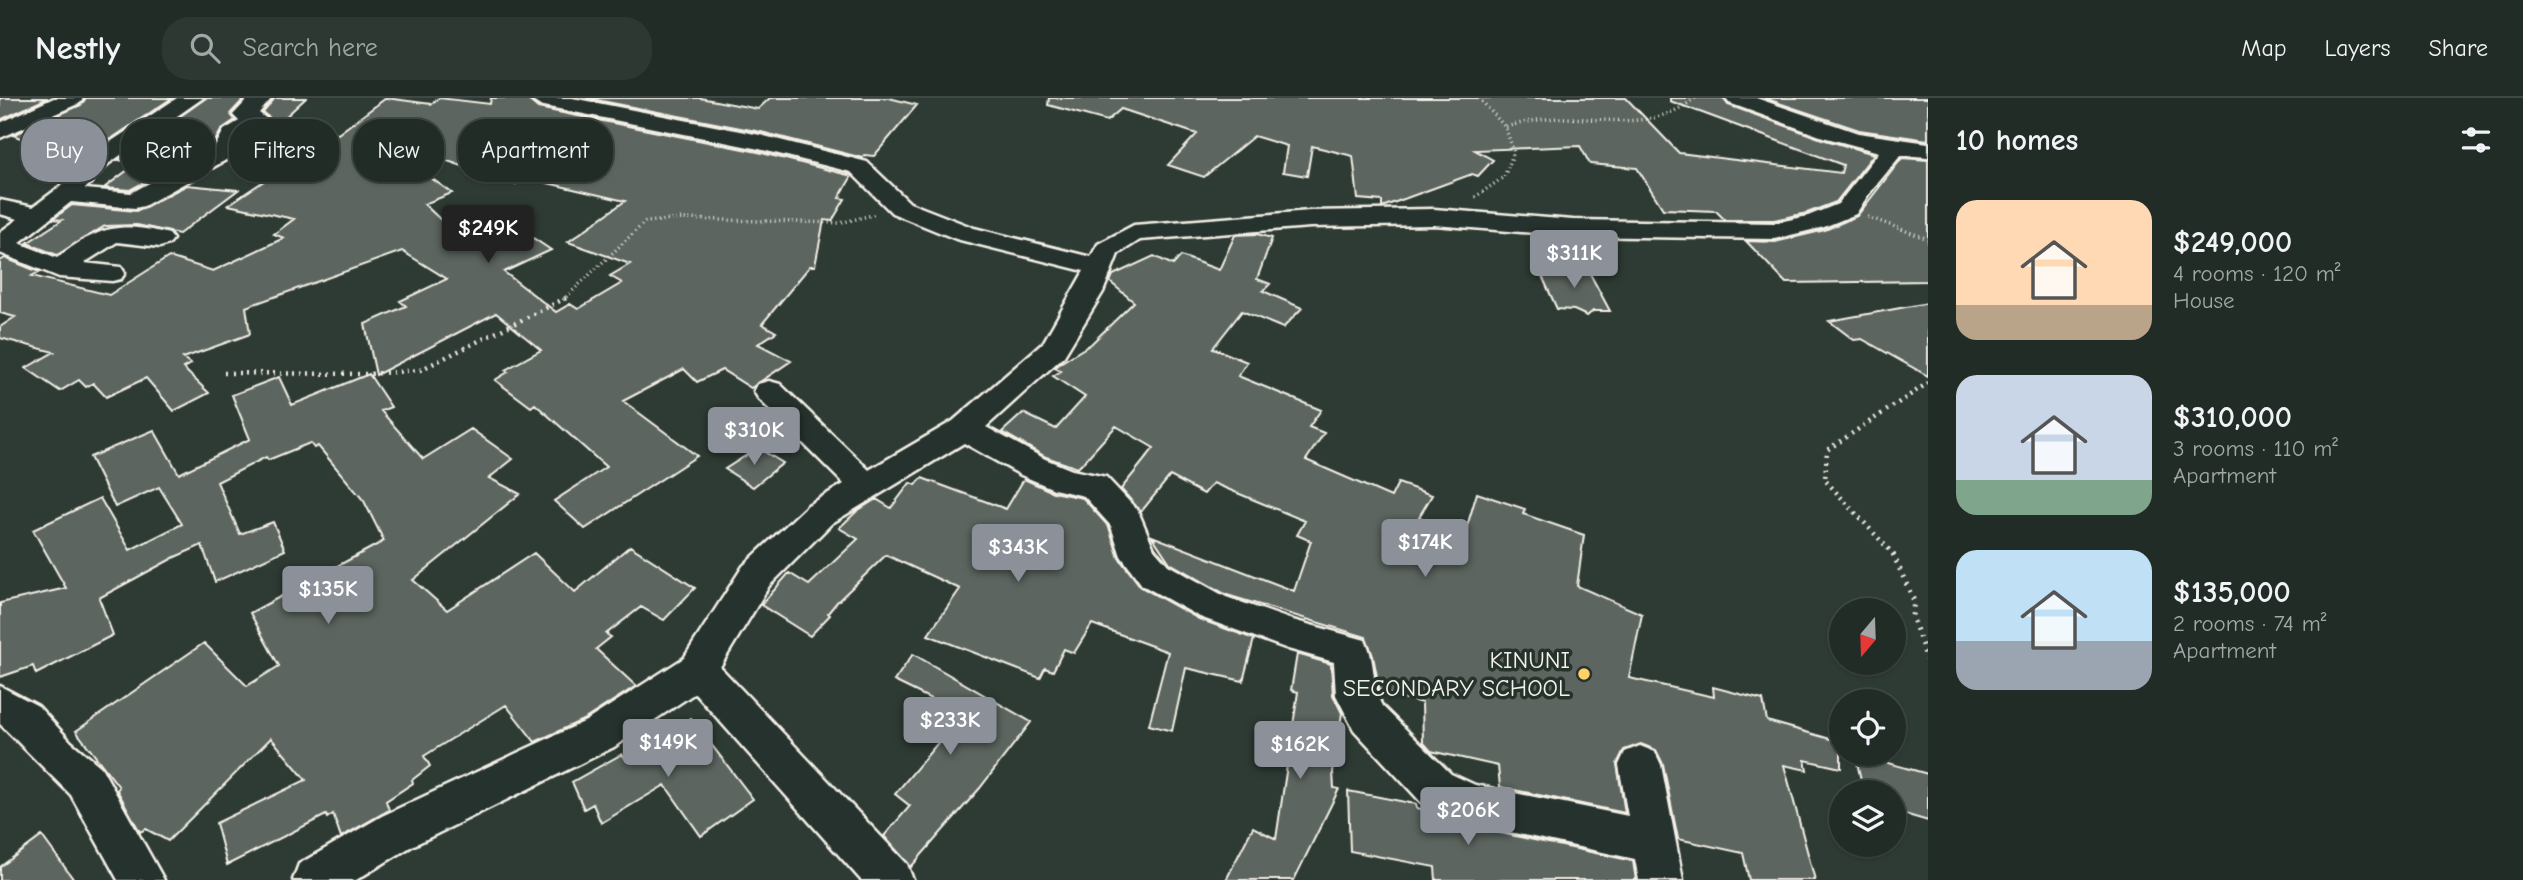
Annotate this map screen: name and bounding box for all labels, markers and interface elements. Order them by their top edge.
search box [162,17,652,80]
text: Nestly [35,29,120,67]
icon: search [186,29,224,67]
text: Search here [242,33,378,63]
text: Map [2241,34,2287,62]
text: Layers [2325,34,2390,62]
text: Share [2428,34,2488,62]
chip: Buy [21,119,107,182]
chip: Rent [121,119,215,182]
chip: Filters [229,119,339,182]
chip: New [353,119,444,182]
chip: Apartment [458,119,613,182]
icon: filters [2457,121,2495,159]
text: 10 homes [1956,123,2078,158]
pin: $249K [439,206,537,265]
text: $249K [458,214,518,241]
text: $249,000 [2173,225,2292,260]
icon: home [2012,228,2096,312]
pin: $311K [1525,230,1623,290]
text: $311K [1546,239,1602,266]
text: 4 rooms · 120 m² [2173,260,2340,287]
text: House [2173,287,2235,314]
text: $310,000 [2173,400,2292,435]
icon: home [2012,403,2096,487]
pin: $310K [705,408,803,467]
text: $310K [724,416,784,443]
text: 3 rooms · 110 m² [2173,435,2338,462]
text: Apartment [2173,462,2276,489]
pin: $174K [1376,519,1474,579]
pin: $343K [969,524,1067,584]
text: $174K [1397,528,1453,555]
text: $343K [988,533,1048,560]
pin: $135K [279,566,377,626]
text: $135K [298,575,358,602]
text: $135,000 [2173,575,2291,610]
icon: home [2012,578,2096,662]
north arrow [1829,598,1906,676]
map controls [1829,598,1906,857]
text: 2 rooms · 74 m² [2173,610,2326,637]
text: Apartment [2173,637,2276,664]
place label: KINUNI SECONDARY SCHOOL [1343,646,1570,702]
marker: KINUNI SECONDARY SCHOOL [1576,666,1592,682]
button: locate [1829,689,1906,766]
pin: $233K [901,698,999,757]
text: $233K [920,706,980,733]
pin: $149K [619,720,717,779]
pin: $162K [1251,722,1349,781]
text: $149K [639,728,697,755]
text: $162K [1270,730,1330,757]
button: layers [1829,780,1906,857]
pin: $206K [1419,788,1517,847]
text: $206K [1436,796,1500,823]

